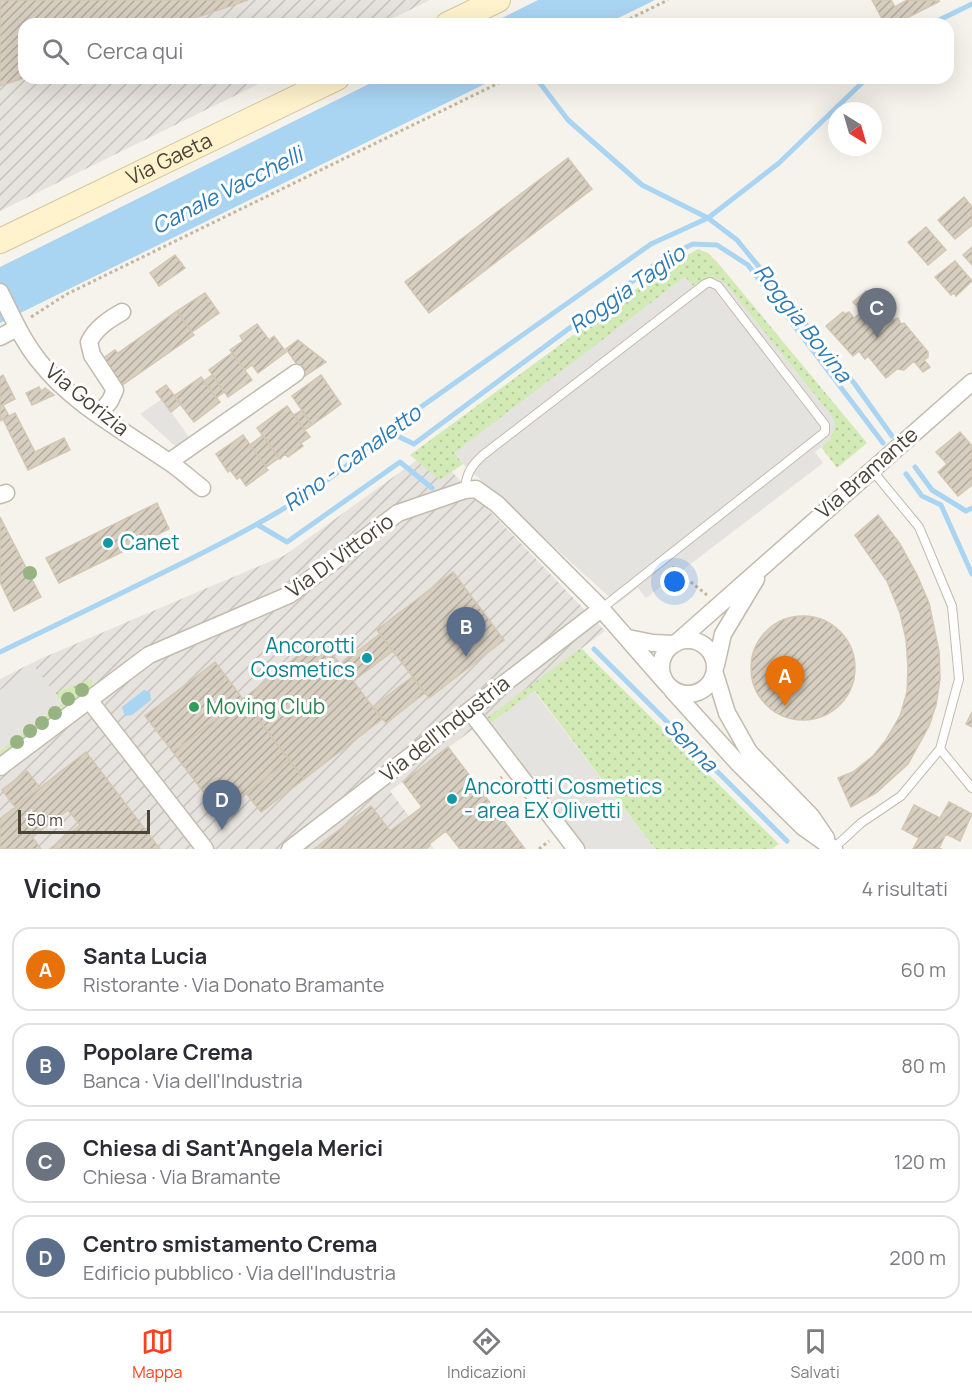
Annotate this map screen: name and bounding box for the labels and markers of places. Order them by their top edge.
pin: C [858,288,896,338]
place label: Canet [120,528,180,556]
marker: Canet [101,536,115,550]
pin: B [446,608,486,657]
place label: Ancorotti Cosmetics [251,631,355,683]
marker: Ancorotti Cosmetics [360,651,374,665]
pin: A [766,656,804,706]
place label: Moving Club [206,692,325,720]
marker: Moving Club [187,700,201,714]
place label: Ancorotti Cosmetics - area EX Olivetti [464,772,662,824]
pin: D [202,780,242,830]
marker: Ancorotti Cosmetics - area EX Olivetti [445,792,459,806]

